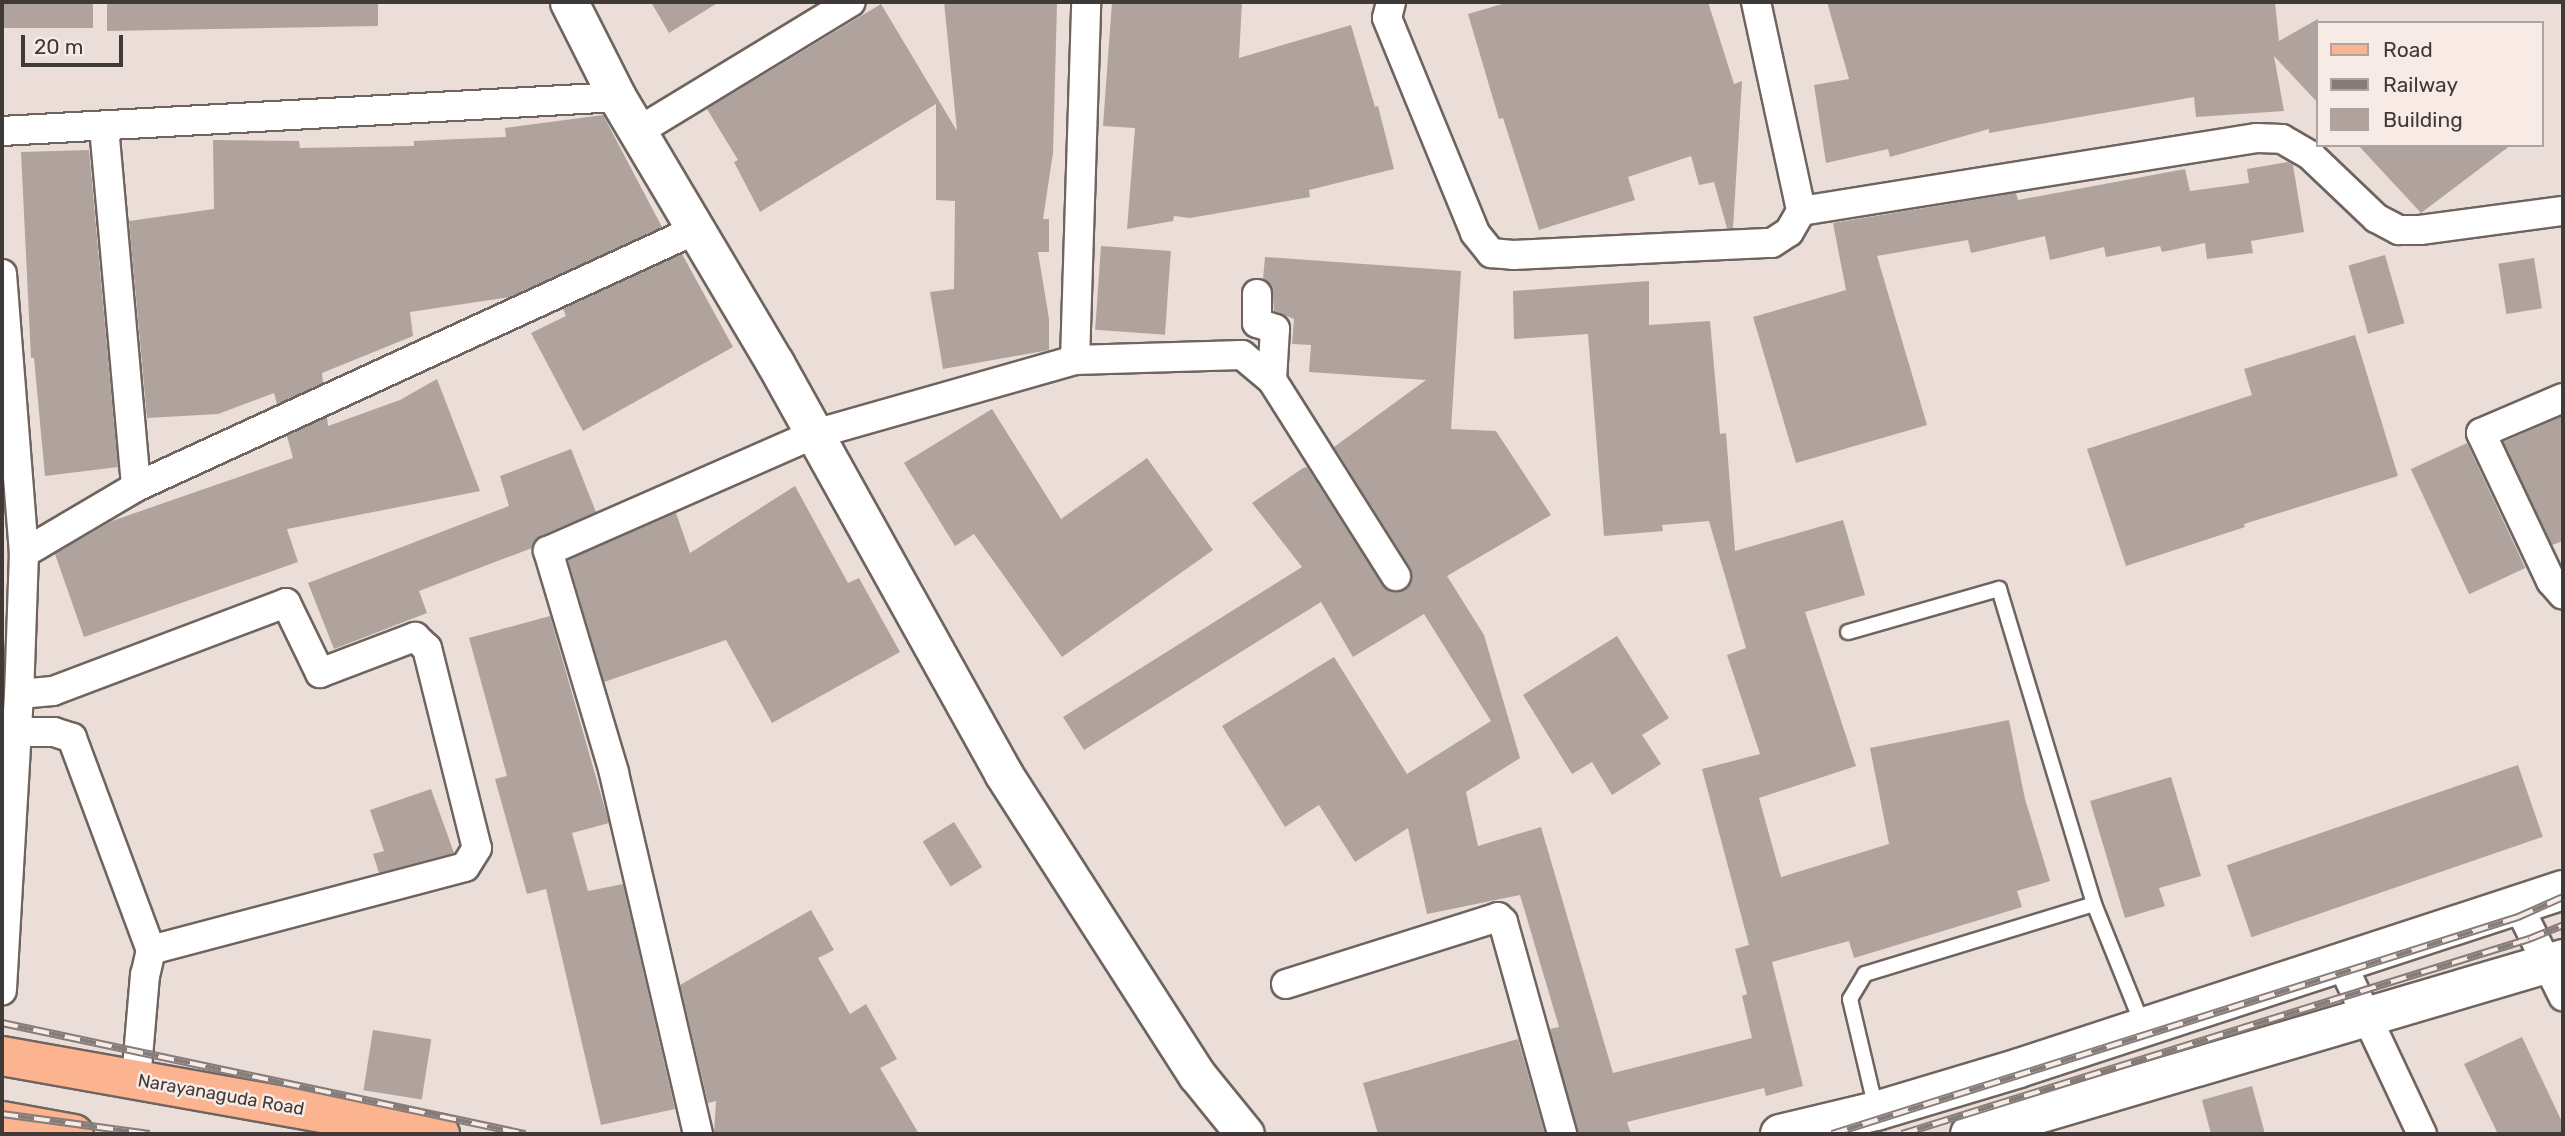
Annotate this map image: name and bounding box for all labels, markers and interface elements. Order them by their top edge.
scale bar [24,21,126,65]
legend [2316,21,2544,147]
text: 20 m [34,34,83,59]
text: Road [2383,37,2433,62]
text: Railway [2383,72,2458,97]
text: Building [2383,107,2463,132]
street label: Narayanaguda Road [136,1070,306,1120]

